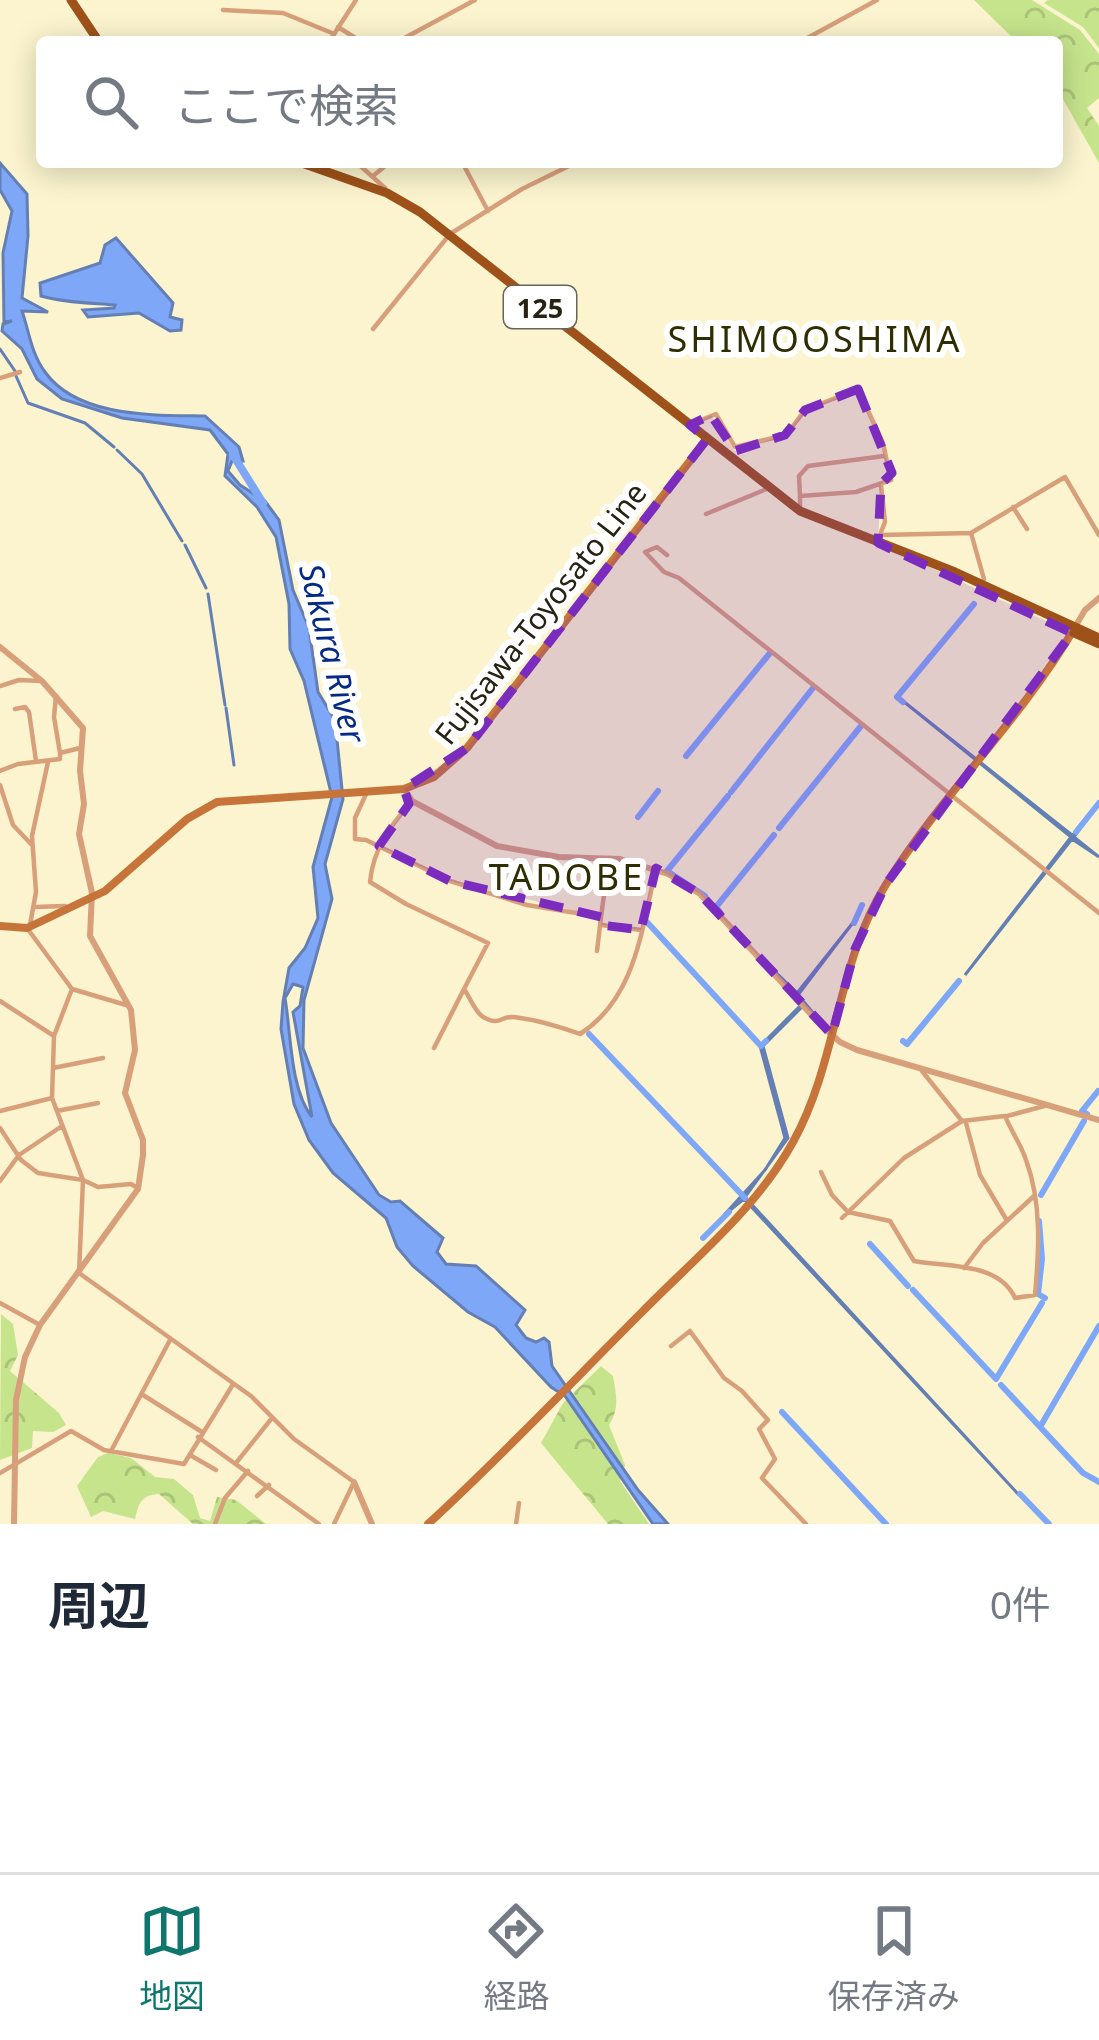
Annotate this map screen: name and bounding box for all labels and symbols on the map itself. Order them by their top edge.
road number: 125 [504,286,576,328]
district label: SHIMOOSHIMA [668,314,962,363]
street label: Fujisawa-Toyosato Line [425,473,655,753]
water label: Sakura River [289,559,377,749]
district label: TADOBE [489,852,645,901]

